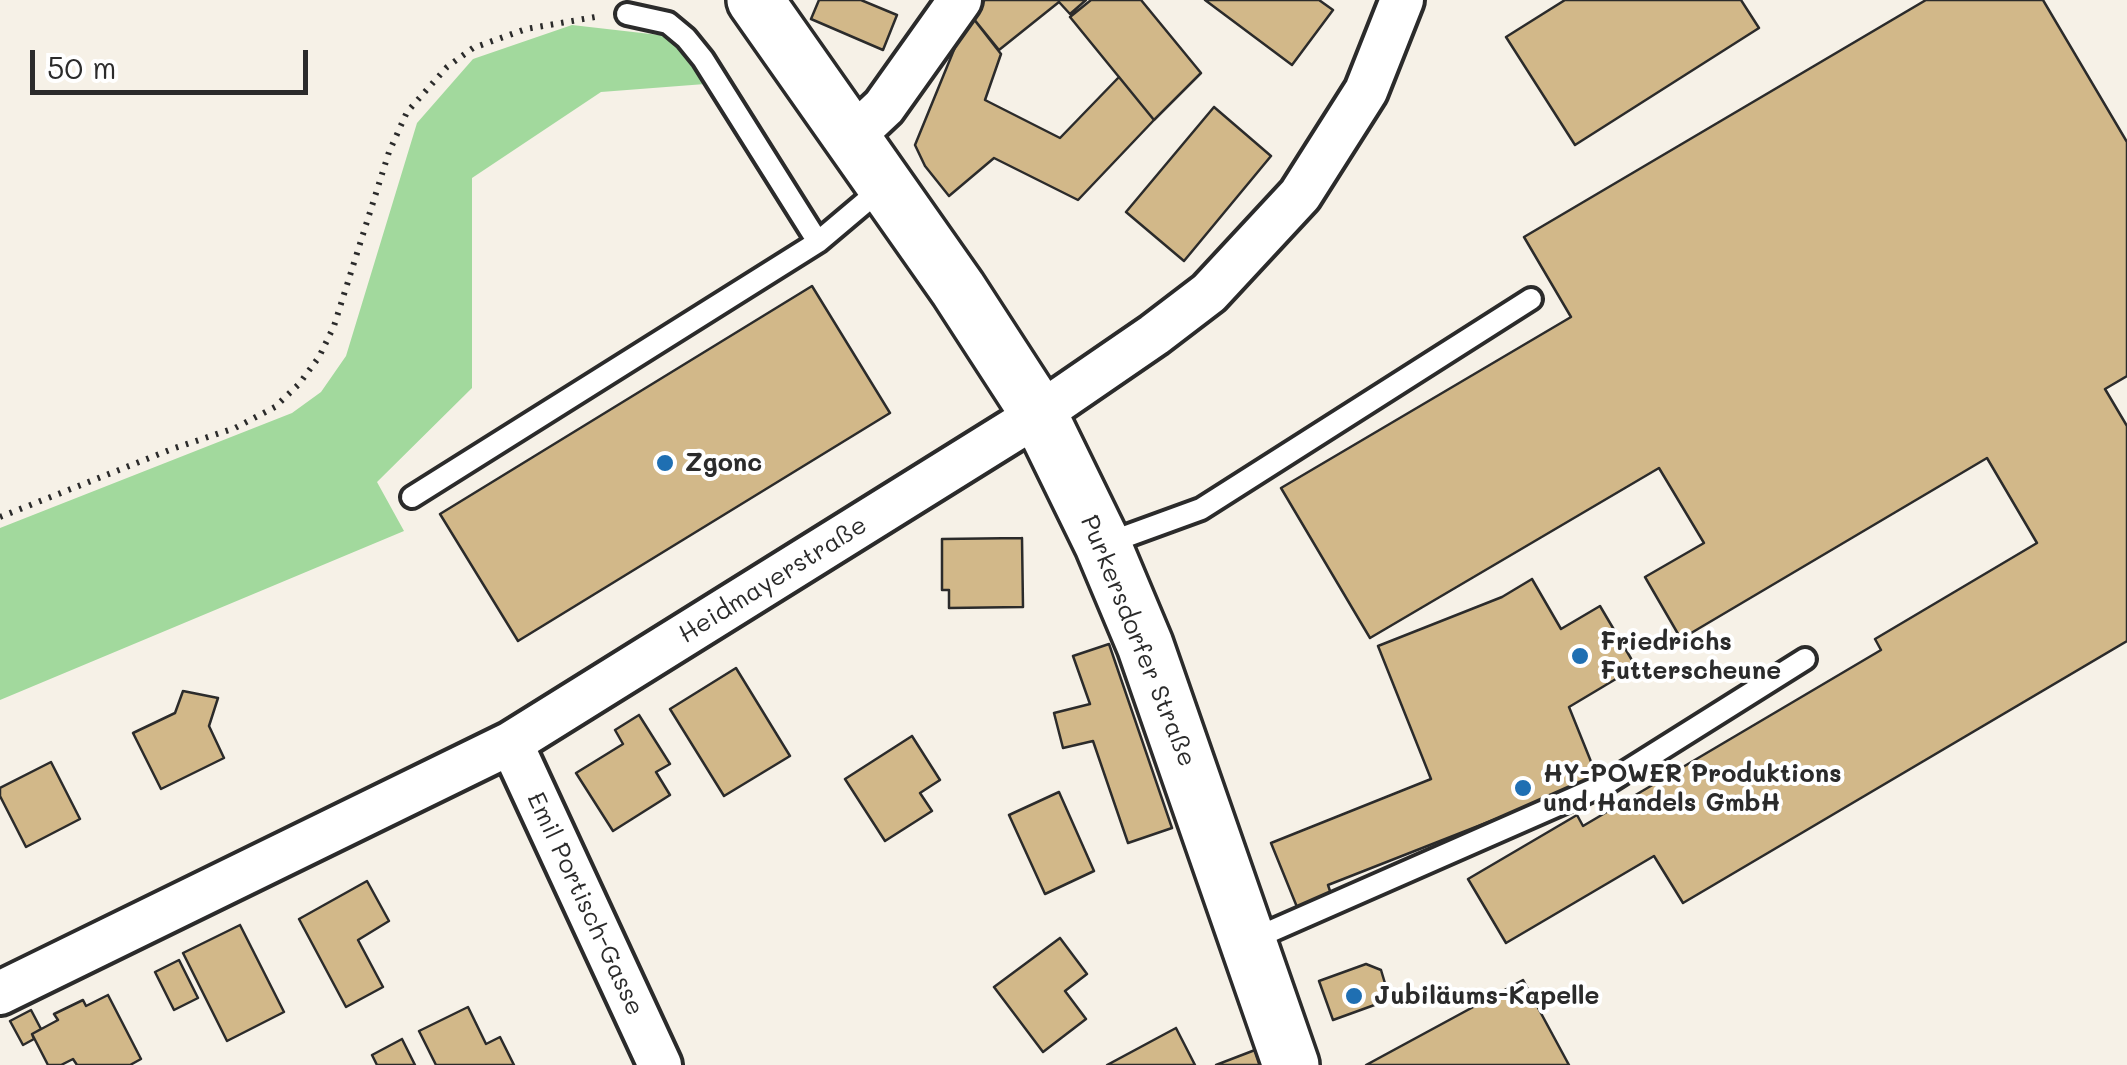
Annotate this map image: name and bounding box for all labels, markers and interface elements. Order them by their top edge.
scale bar [35,30,312,92]
text: 50 m [47,47,117,87]
place label: Zgonc [685,448,762,478]
marker: Zgonc [654,452,676,474]
street label: Heidmayerstraße [673,510,873,650]
street label: Purkersdorfer Straße [1074,511,1202,771]
place label: Friedrichs Futterscheune [1600,627,1781,686]
marker: Friedrichs Futterscheune [1569,645,1591,667]
place label: HY-POWER Produktions und Handels GmbH [1543,759,1842,818]
marker: HY-POWER Produktions und Handels GmbH [1512,777,1534,799]
street label: Emil Portisch-Gasse [520,788,650,1020]
place label: Jubiläums-Kapelle [1374,981,1599,1011]
marker: Jubiläums-Kapelle [1343,985,1365,1007]

